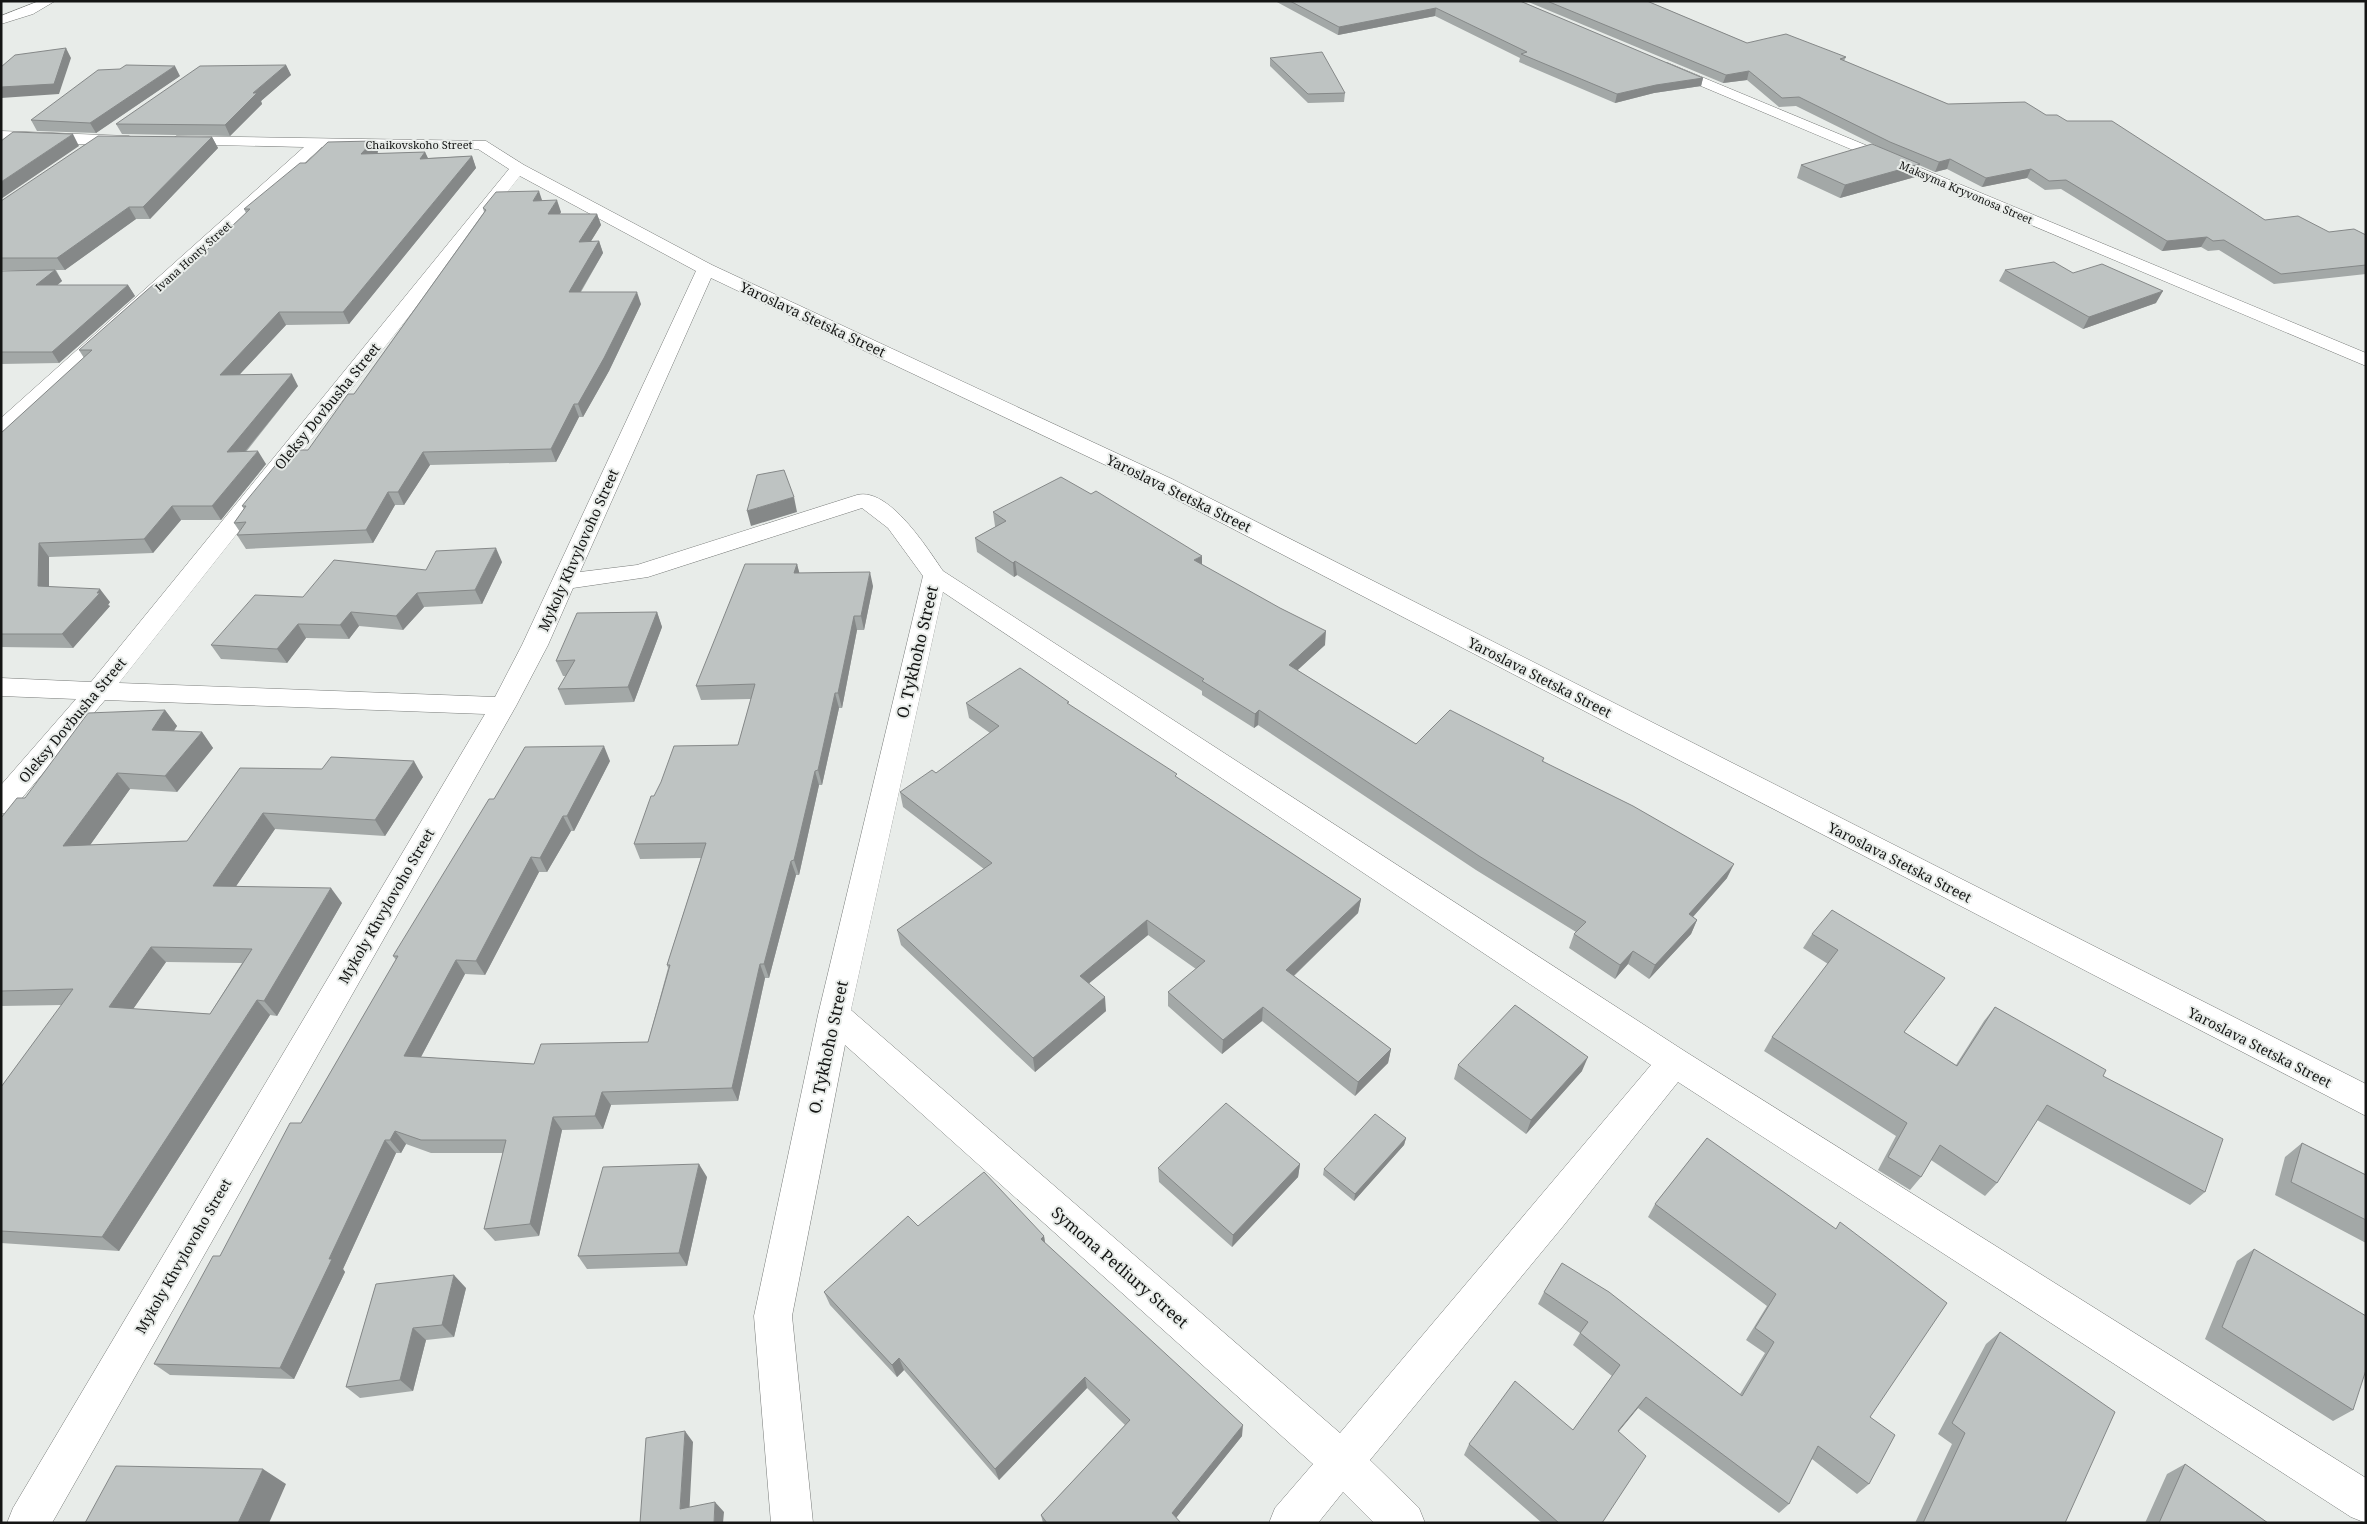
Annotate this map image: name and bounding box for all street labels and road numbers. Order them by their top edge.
street label: Chaikovskoho Street [366,137,473,152]
street label: Maksyma Kryvonosa Street [1897,157,2035,227]
street label: Ivana Honty Street [151,217,235,295]
street label: Yaroslava Stetska Street [736,276,889,361]
street label: Oleksy Dovbusha Street [270,339,384,473]
street label: Yaroslava Stetska Street [1103,449,1255,536]
street label: Mykoly Khvylovoho Street [534,466,622,634]
street label: O. Tykhoho Street [891,583,943,720]
street label: Yaroslava Stetska Street [1464,632,1615,722]
street label: Oleksy Dovbusha Street [14,653,130,787]
street label: Yaroslava Stetska Street [1824,817,1975,907]
street label: Mykoly Khvylovoho Street [334,825,438,987]
street label: O. Tykhoho Street [803,978,853,1116]
street label: Yaroslava Stetska Street [2184,1002,2335,1092]
street label: Mykoly Khvylovoho Street [131,1175,235,1337]
street label: Symona Petliury Street [1047,1201,1193,1333]

